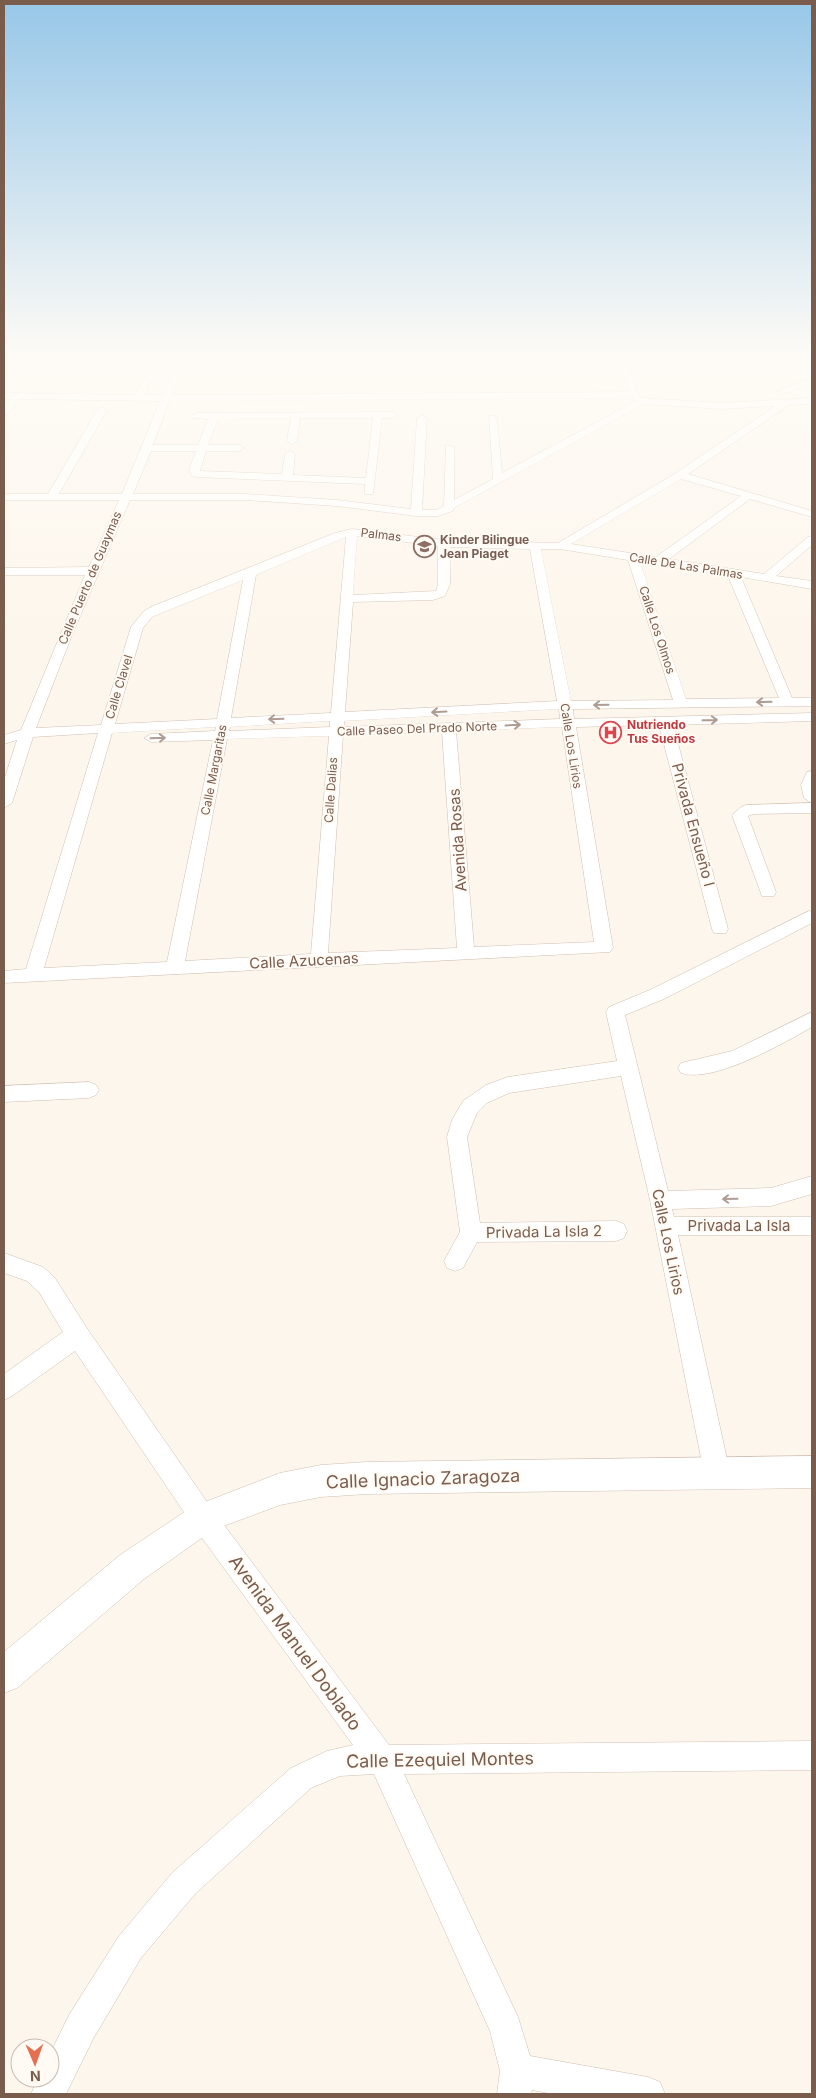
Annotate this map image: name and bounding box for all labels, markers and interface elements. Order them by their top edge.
street label: Calle Puerto de Guaymas [55,509,124,647]
street label: Palmas [360,525,402,544]
place label: Kinder Bilingue Jean Piaget [440,532,529,561]
school or university icon: Kinder Bilingue Jean Piaget [412,535,436,559]
street label: Calle De Las Palmas [628,549,744,582]
street label: Calle Los Olmos [636,584,679,676]
street label: Calle Clavel [102,653,135,721]
one-way arrow [756,697,772,707]
one-way arrow [593,700,610,710]
street label: Calle Los Lirios [557,702,586,790]
one-way arrow [431,707,447,716]
one-way arrow [269,715,285,724]
one-way arrow [702,715,718,724]
place label: Nutriendo Tus Sueños [627,717,695,746]
street label: Calle Paseo Del Prado Norte [337,718,497,739]
one-way arrow [504,720,520,730]
hospital icon: Nutriendo Tus Sueños [599,720,623,744]
street label: Calle Margaritas [197,723,230,817]
one-way arrow [150,733,166,743]
street label: Calle Dalias [321,757,340,823]
street label: Privada Ensueño I [668,761,719,889]
street label: Avenida Rosas [444,788,471,892]
street label: Calle Azucenas [249,948,359,973]
street label: Calle Los Lirios [648,1187,689,1297]
one-way arrow [723,1194,739,1204]
street label: Privada La Isla [688,1216,790,1235]
street label: Privada La Isla 2 [486,1221,602,1242]
street label: Calle Ignacio Zaragoza [325,1465,521,1492]
street label: Avenida Manuel Doblado [225,1551,366,1734]
street label: Calle Ezequiel Montes [346,1747,534,1772]
north arrow [10,2038,60,2088]
text: N [30,2068,41,2085]

